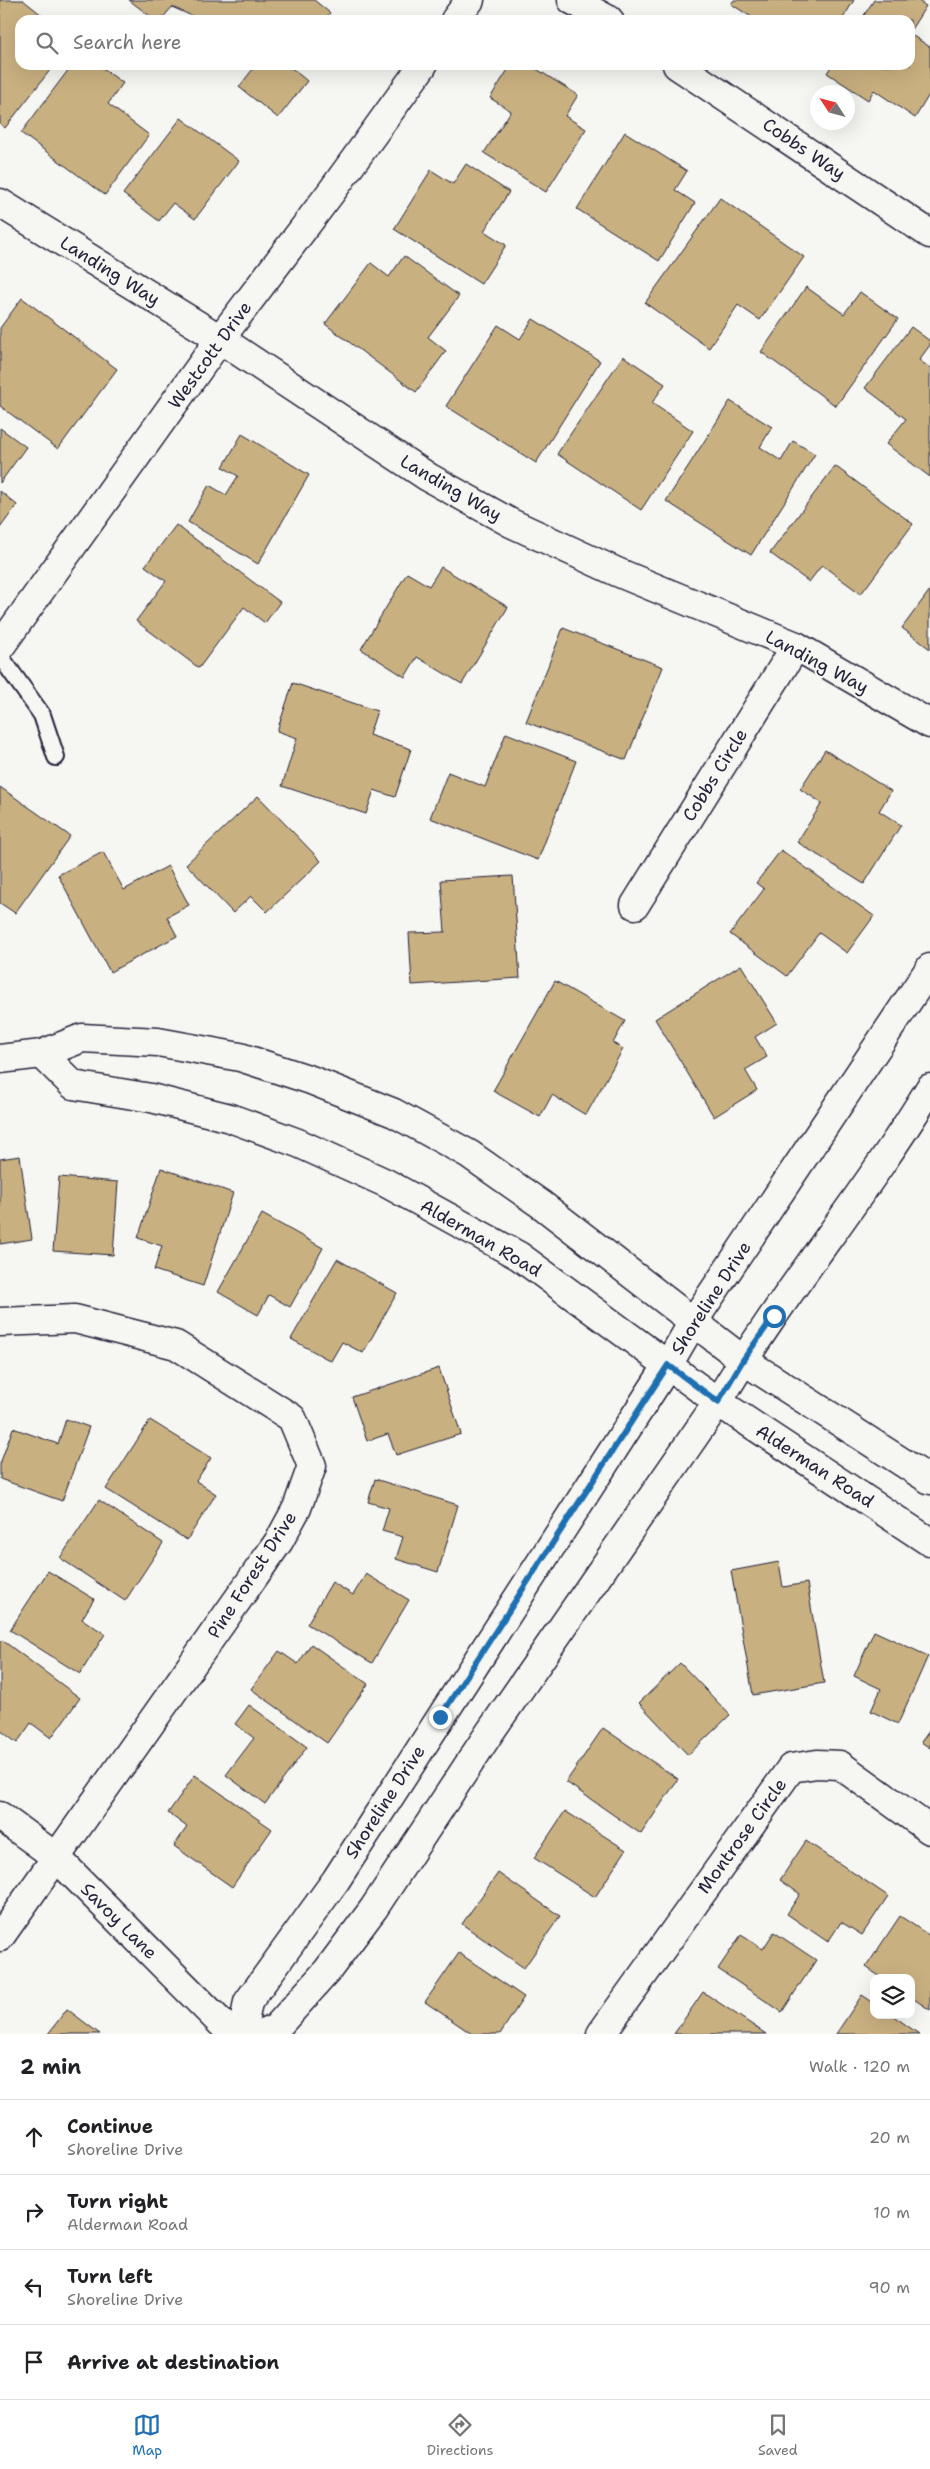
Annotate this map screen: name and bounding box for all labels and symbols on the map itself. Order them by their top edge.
north arrow [810,85,855,130]
street label: Cobbs Way [758,112,850,186]
street label: Landing Way [55,231,165,311]
street label: Westcott Drive [163,296,257,414]
street label: Landing Way [396,449,506,527]
street label: Landing Way [761,625,873,699]
street label: Cobbs Circle [677,724,753,826]
street label: Alderman Road [416,1194,546,1282]
street label: Shoreline Drive [665,1237,757,1359]
route start [763,1305,786,1328]
street label: Alderman Road [751,1419,879,1513]
street label: Pine Forest Drive [202,1507,302,1643]
route end [429,1706,452,1729]
street label: Shoreline Drive [339,1741,431,1863]
street label: Montrose Circle [692,1773,792,1899]
street label: Savoy Lane [75,1877,163,1965]

